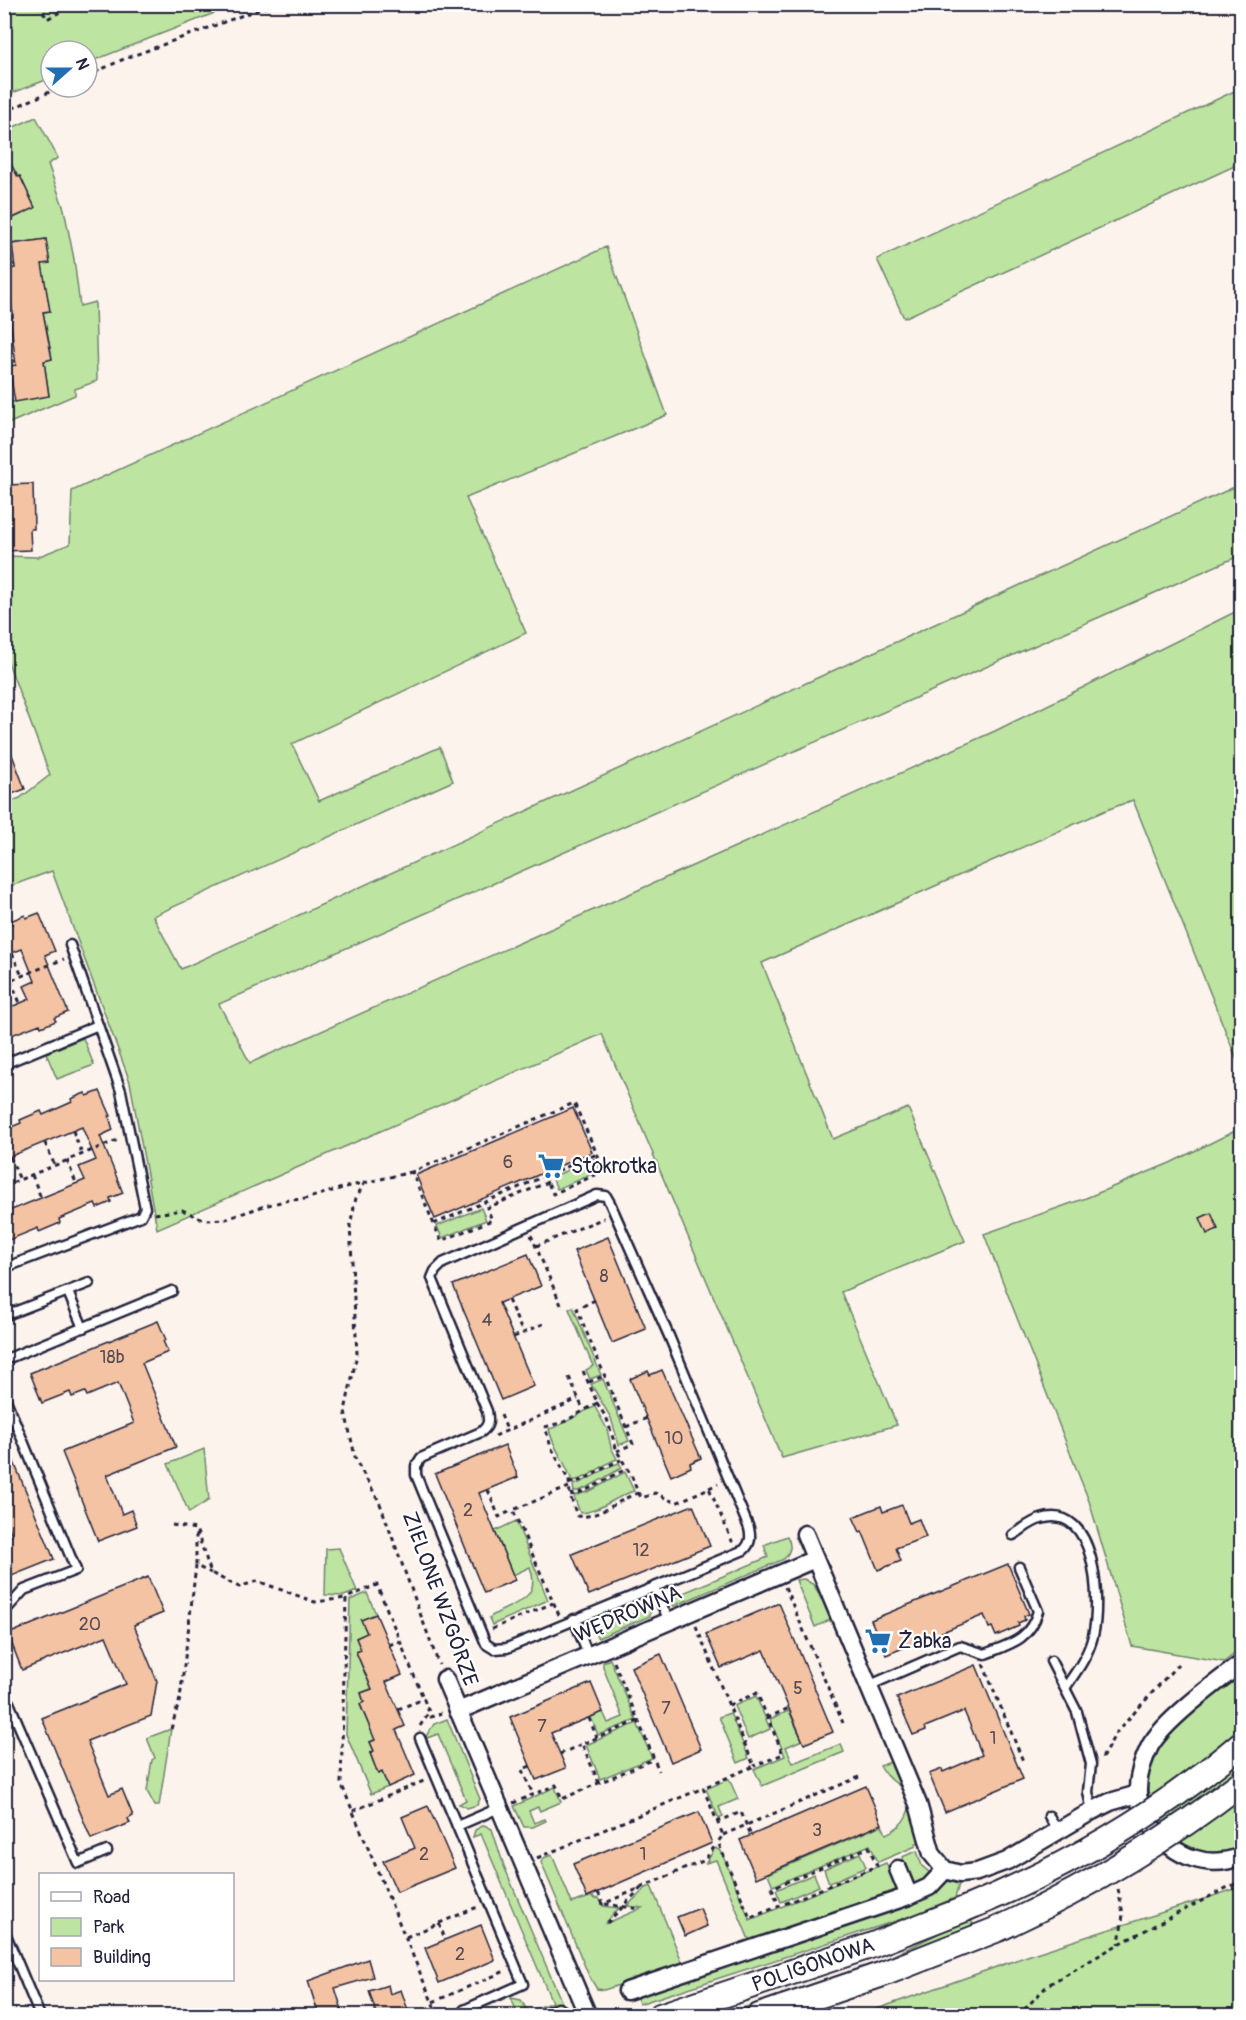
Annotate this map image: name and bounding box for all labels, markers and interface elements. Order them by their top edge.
north arrow [39,39,99,99]
text: N [71,55,93,73]
house number: 6 [503,1151,513,1174]
supermarket icon: Stokrotka [536,1151,566,1181]
place label: Stokrotka [571,1153,657,1180]
house number: 8 [599,1265,609,1288]
house number: 4 [482,1309,493,1332]
house number: 18b [100,1346,125,1369]
house number: 10 [664,1427,684,1450]
house number: 2 [463,1499,473,1522]
street label: ZIELONE WZGÓRZE [396,1508,485,1690]
house number: 12 [632,1539,650,1562]
street label: WĘDROWNA [570,1579,686,1649]
house number: 20 [79,1613,101,1636]
supermarket icon: Żabka [863,1626,893,1656]
place label: Żabka [898,1628,952,1655]
house number: 5 [793,1677,803,1700]
house number: 7 [661,1697,671,1720]
house number: 7 [537,1715,547,1738]
house number: 1 [989,1727,997,1750]
house number: 3 [812,1819,822,1842]
house number: 2 [419,1843,429,1866]
house number: 1 [639,1843,647,1866]
legend [39,1873,234,1981]
text: Road [93,1886,130,1909]
text: Park [93,1916,125,1939]
street label: POLIGONOWA [748,1931,878,1999]
house number: 2 [455,1943,465,1966]
text: Building [93,1946,151,1969]

